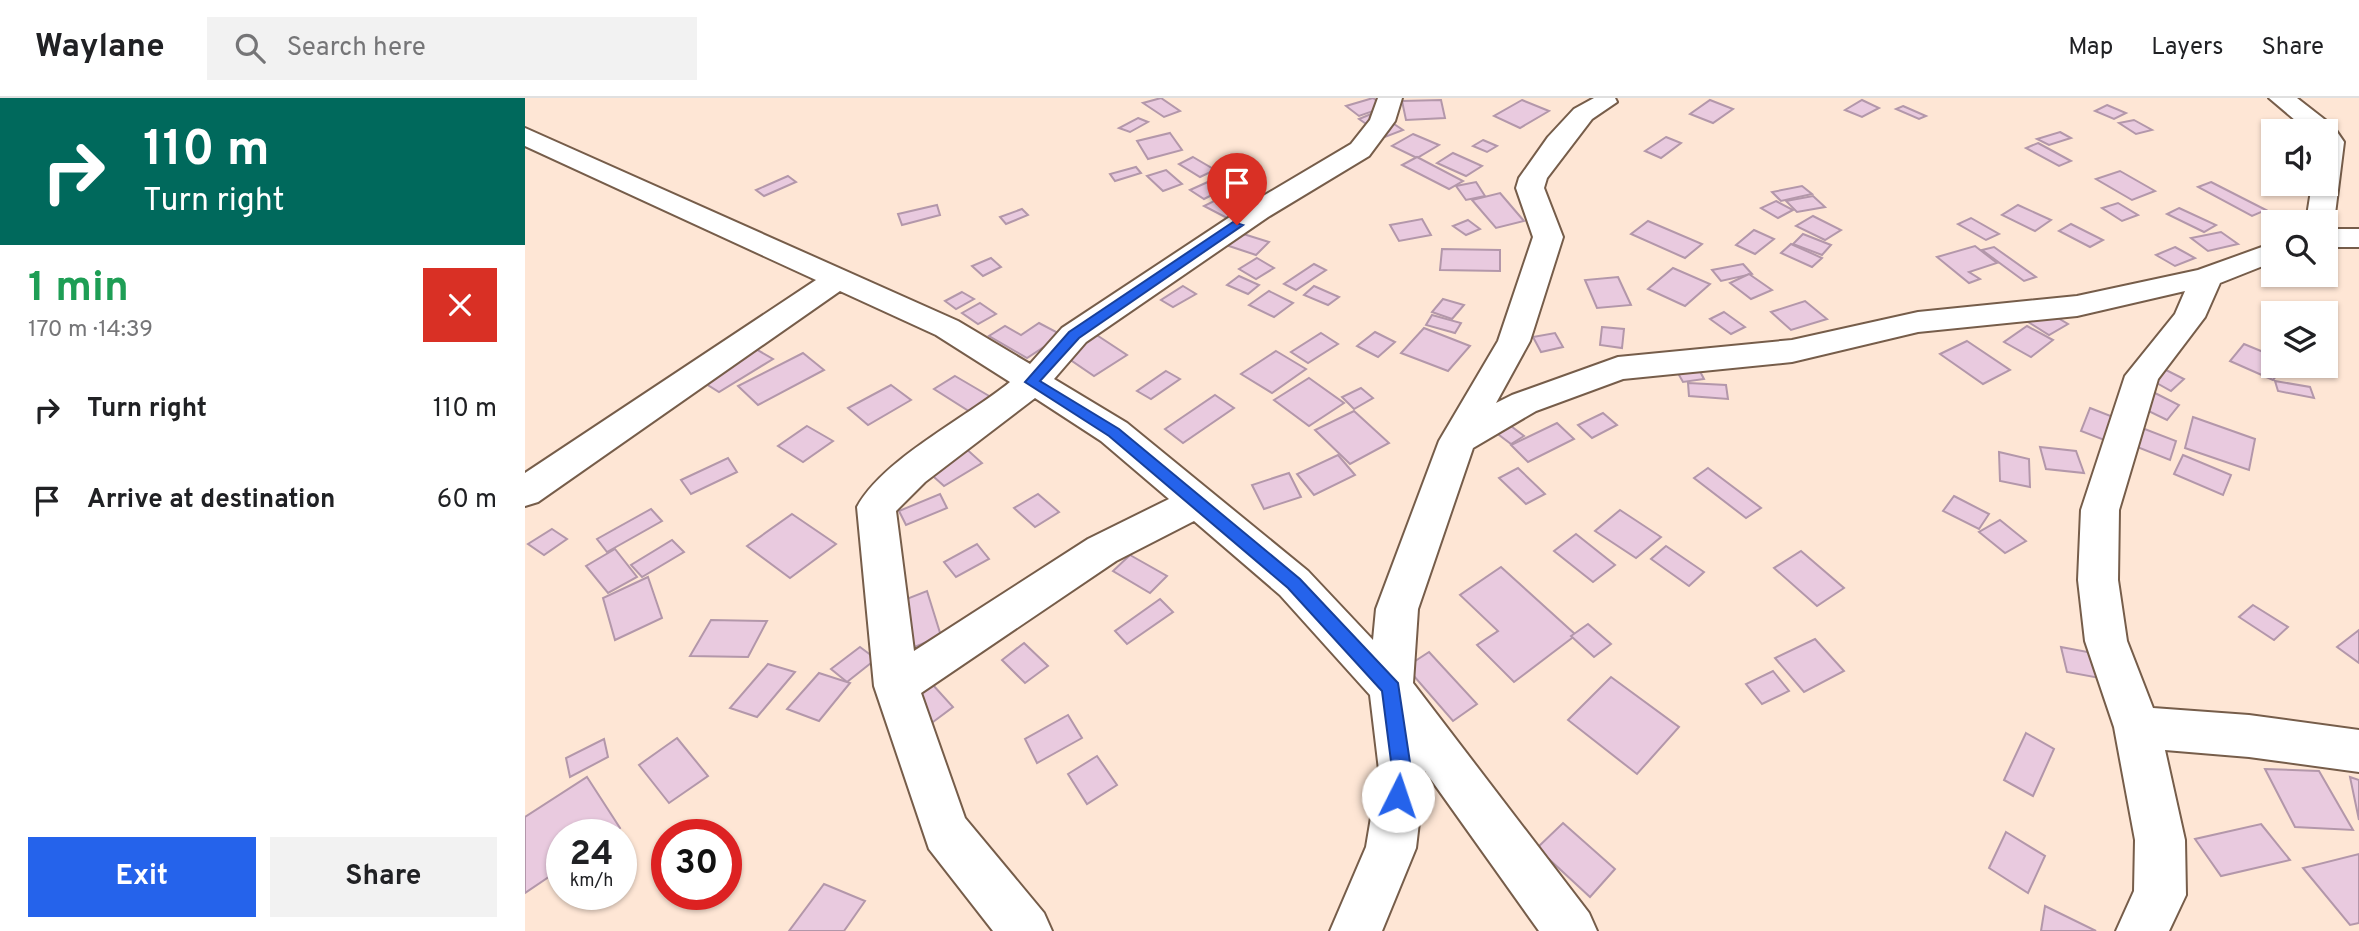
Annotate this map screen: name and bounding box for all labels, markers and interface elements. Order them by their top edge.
search box [207,17,697,80]
text: Waylane [35,27,165,69]
icon: search [231,29,269,67]
text: Search here [287,32,426,65]
text: Map [2068,33,2113,63]
text: Layers [2151,33,2223,63]
text: Share [2261,33,2324,63]
map controls [2261,119,2338,378]
button: sound [2261,119,2338,196]
text: 110 m [143,121,270,183]
icon: right [28,126,119,217]
pin [1207,153,1267,225]
icon: arrive [1218,164,1256,202]
text: Turn right [143,182,285,222]
button: search [2261,210,2338,287]
text: 1 min [28,263,129,316]
button: close [423,268,497,342]
button: layers [2261,301,2338,378]
text: 170 m · 14:39 [28,316,153,345]
icon: right [28,391,66,429]
text: Turn right [87,393,207,426]
text: 110 m [433,393,497,426]
icon: arrive [28,482,66,520]
text: Arrive at destination [87,484,335,517]
text: 60 m [437,484,497,517]
position arrow [1361,759,1435,833]
speed limit sign: 30 [651,819,742,910]
text: 24 [570,833,613,877]
button: Exit [28,837,256,917]
button: Share [270,837,497,917]
text: km/h [570,870,613,893]

